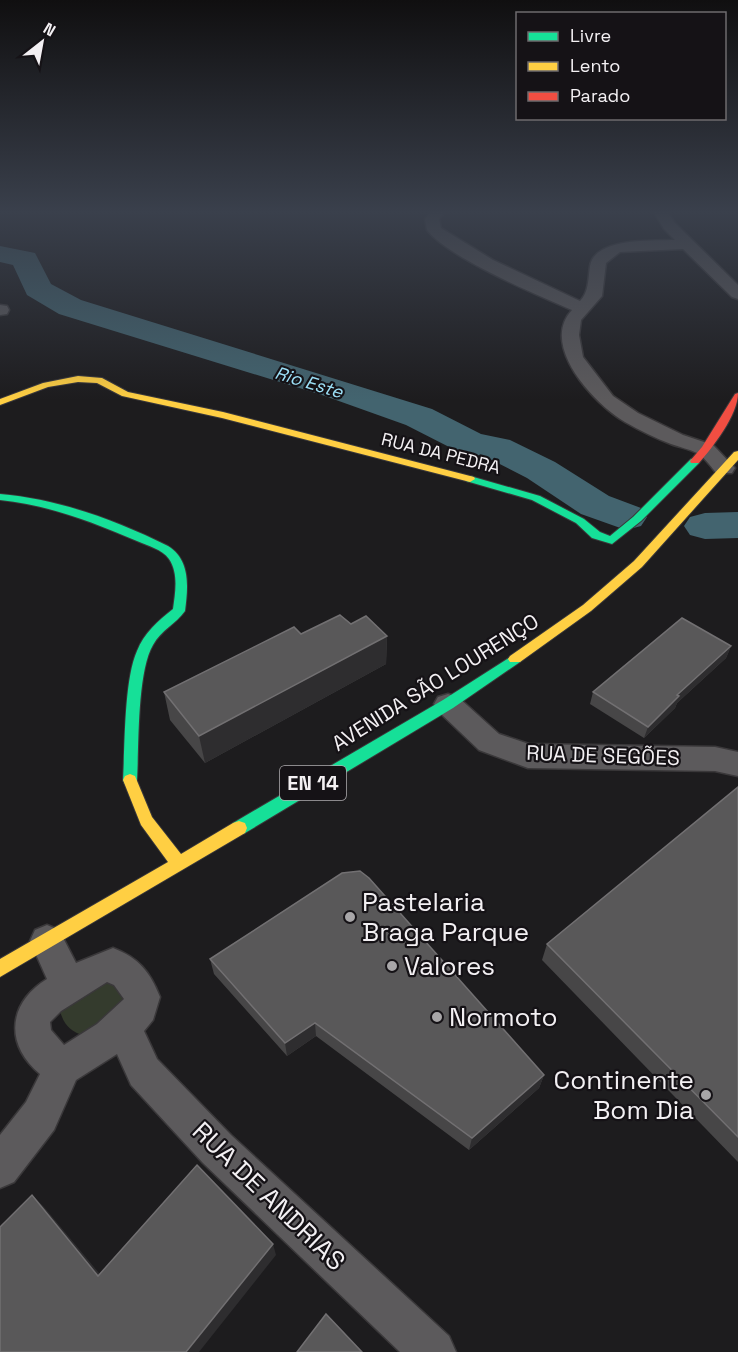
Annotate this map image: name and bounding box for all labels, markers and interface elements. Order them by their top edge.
north arrow [12,12,72,72]
legend [516,12,726,120]
text: N [39,18,59,41]
text: Livre [570,24,611,47]
text: Lento [570,54,620,77]
text: Parado [570,84,630,107]
water label: Rio Este [272,361,347,404]
street label: RUA DA PEDRA [379,427,503,479]
street label: AVENIDA SÃO LOURENÇO [327,607,543,757]
street label: RUA DE SEGÕES [526,739,680,771]
road number: EN 14 [280,766,346,800]
place label: Pastelaria Braga Parque [362,885,529,949]
marker: Pastelaria Braga Parque [343,910,357,924]
place label: Valores [404,949,495,983]
marker: Valores [385,959,399,973]
place label: Normoto [449,1000,558,1034]
marker: Normoto [430,1010,444,1024]
place label: Continente Bom Dia [554,1063,694,1127]
marker: Continente Bom Dia [699,1088,713,1102]
street label: RUA DE ANDRIAS [185,1114,353,1278]

